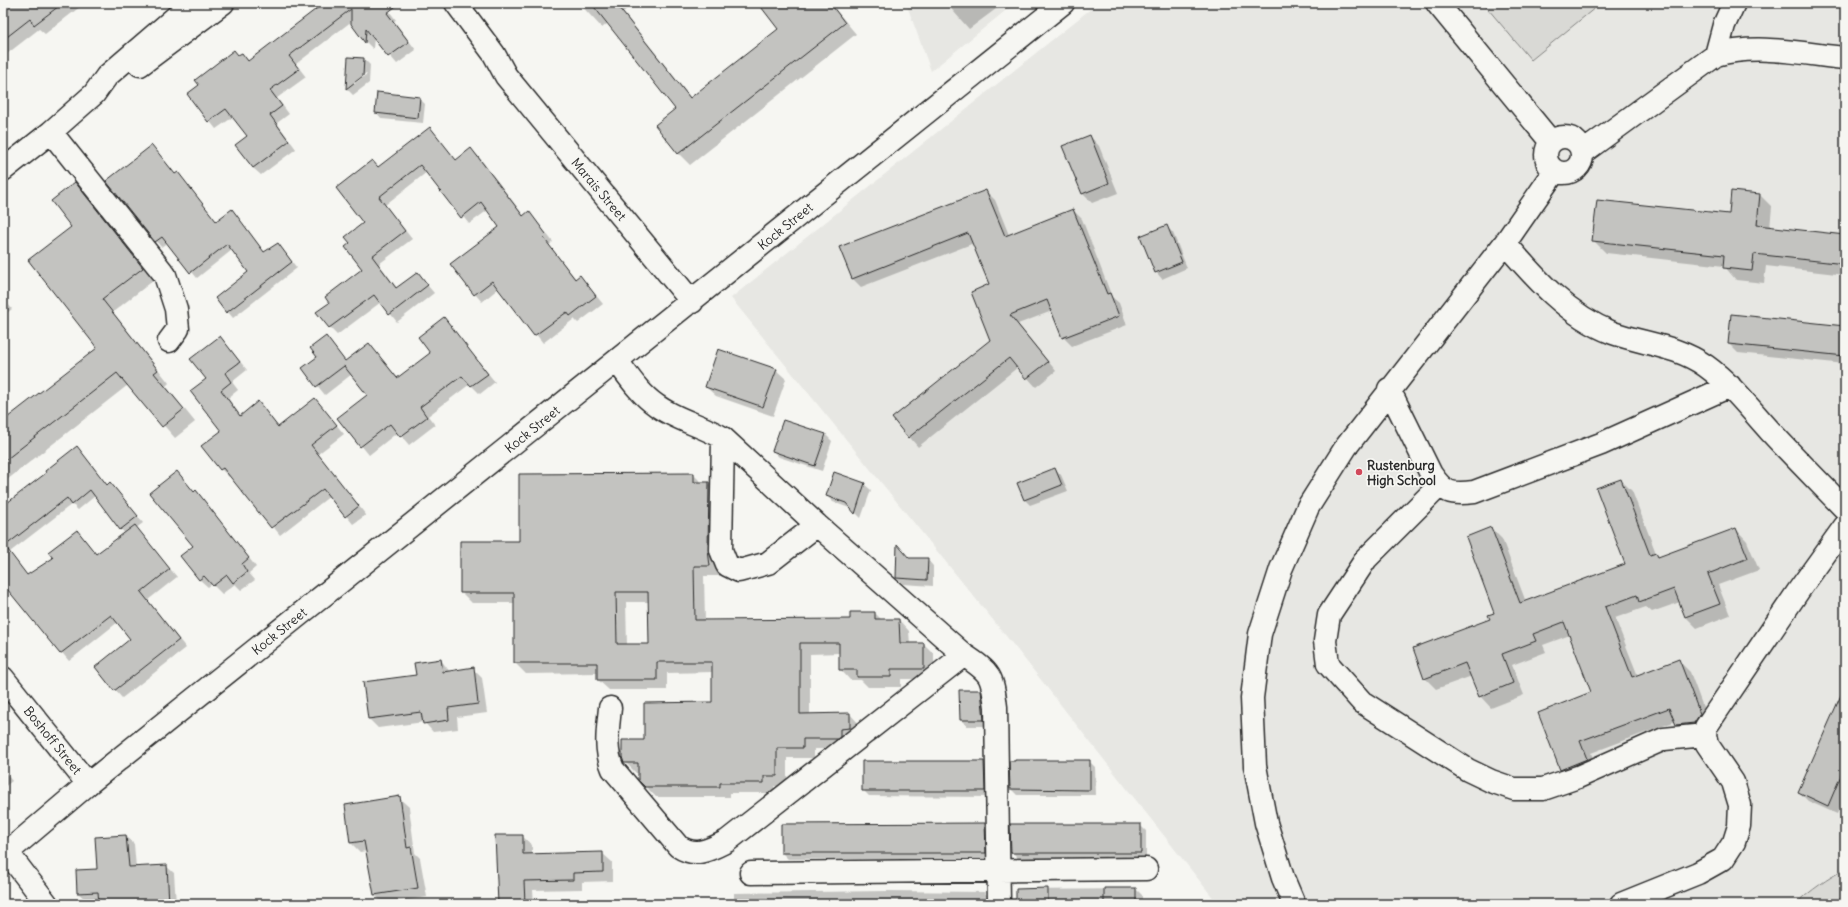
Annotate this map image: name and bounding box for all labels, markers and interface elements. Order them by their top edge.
street label: Marais Street [567,154,630,225]
street label: Kock Street [754,199,817,254]
street label: Kock Street [501,402,564,457]
place label: Rustenburg High School [1367,457,1436,489]
marker: Rustenburg High School [1354,467,1364,477]
street label: Kock Street [248,604,311,659]
street label: Boshoff Street [20,703,86,778]

